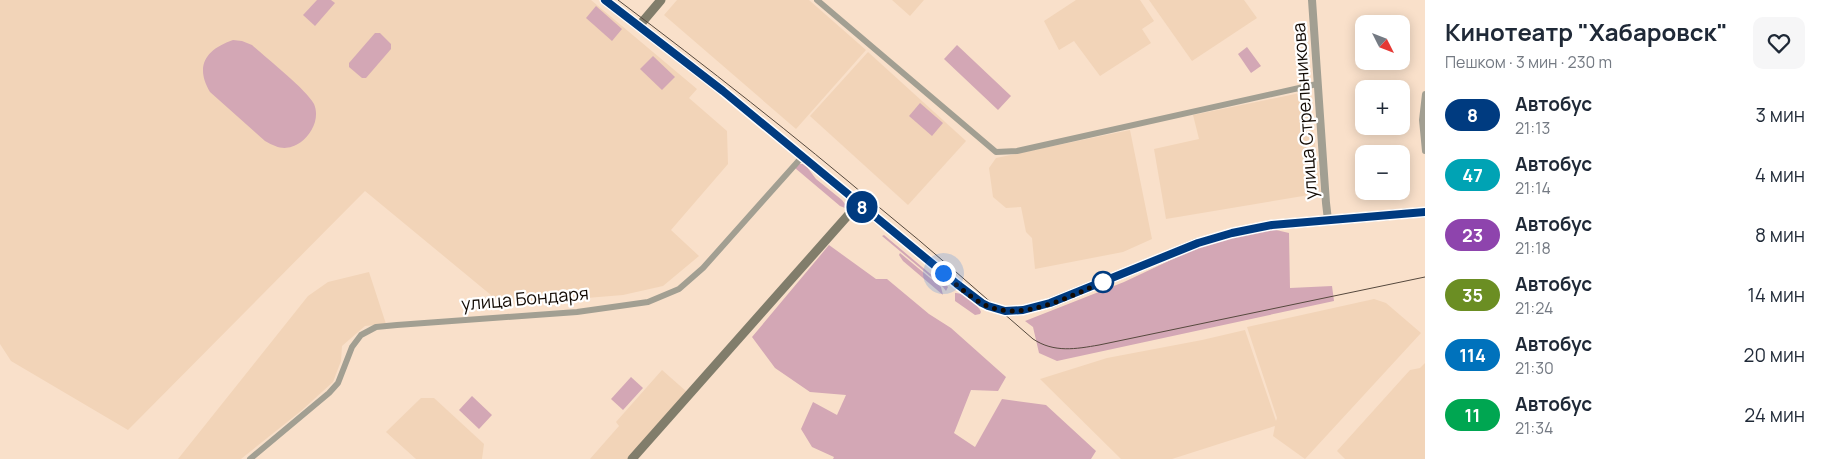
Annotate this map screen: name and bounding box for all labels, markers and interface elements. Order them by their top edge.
north arrow [1355,15,1410,70]
map controls [1355,15,1410,200]
text: Кинотеатр "Хабаровск" [1445,15,1728,48]
button: heart [1753,17,1805,69]
street label: улица Стрельникова [1286,22,1322,200]
text: Пешком · 3 мин · 230 m [1445,51,1612,73]
button: + [1355,80,1410,135]
text: Автобус [1515,91,1592,117]
text: 3 мин [1756,102,1805,128]
text: 8 [1467,103,1478,127]
text: 21:13 [1515,117,1550,139]
button: − [1355,145,1410,200]
text: Автобус [1515,151,1592,177]
text: 4 мин [1755,162,1805,188]
text: 47 [1462,163,1483,187]
text: 21:14 [1515,177,1551,199]
line badge: 8 [846,191,878,223]
text: 8 [856,195,868,219]
text: Автобус [1515,211,1592,237]
text: 8 мин [1755,222,1805,248]
text: 23 [1462,223,1483,247]
text: 21:18 [1515,237,1551,259]
your location [931,261,956,286]
unlabelled marker [1092,271,1114,293]
text: Автобус [1515,271,1592,297]
street label: улица Бондаря [460,280,590,316]
text: 14 мин [1747,282,1805,308]
text: 35 [1462,283,1483,307]
text: 21:24 [1515,297,1553,319]
text: Автобус [1515,331,1592,357]
text: 20 мин [1744,342,1805,368]
text: 114 [1459,343,1486,367]
text: 21:30 [1515,357,1554,379]
text: Автобус [1515,391,1592,417]
text: 24 мин [1744,402,1805,428]
text: 11 [1465,403,1480,427]
text: 21:34 [1515,417,1553,439]

